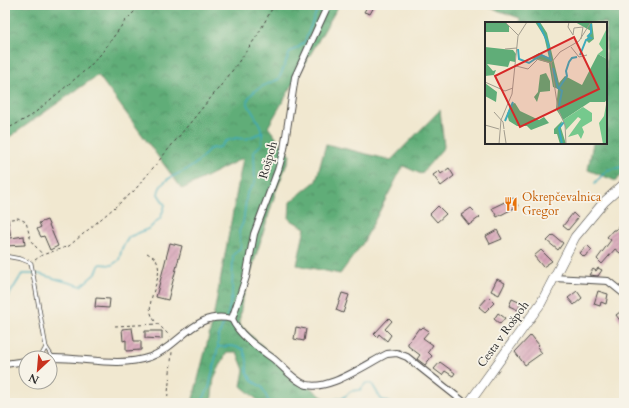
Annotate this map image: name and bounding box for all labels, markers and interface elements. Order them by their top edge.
inset map [485,22,607,144]
street label: Rošpoh [255,139,281,181]
place label: Okrepčevalnica Gregor [522,189,602,219]
restaurant icon: Okrepčevalnica Gregor [503,196,519,212]
street label: Cesta v Rošpoh [473,297,533,370]
north arrow [18,350,58,390]
text: N [26,370,41,387]

